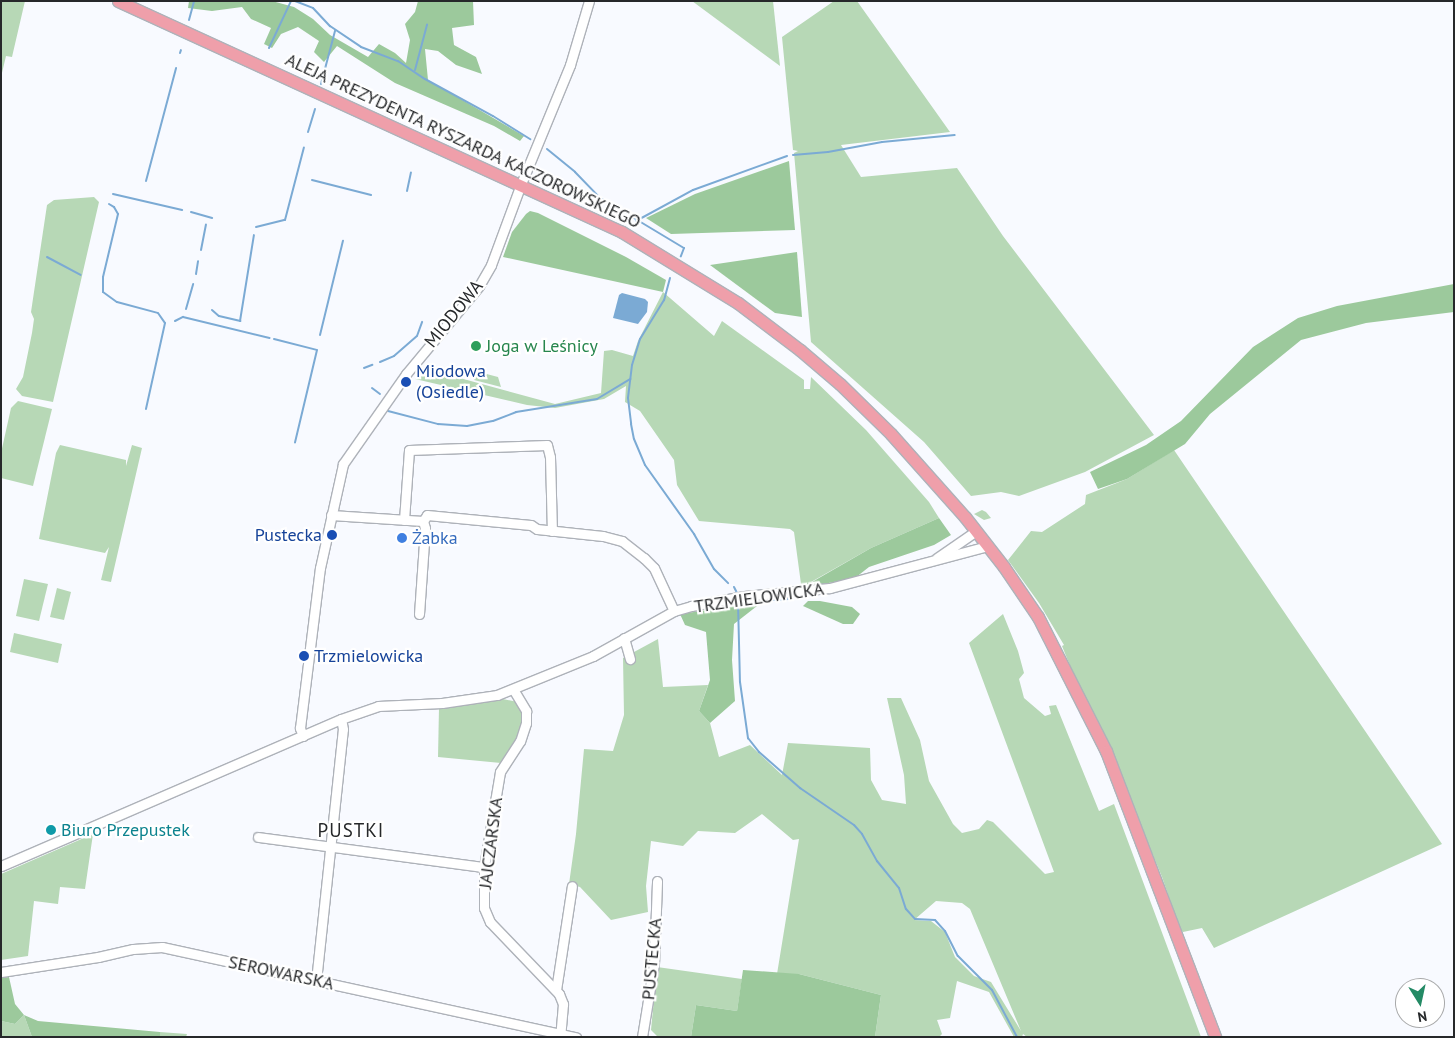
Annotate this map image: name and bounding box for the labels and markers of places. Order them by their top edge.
place label: Joga w Leśnicy [486,335,598,357]
marker: Joga w Leśnicy [470,340,482,352]
place label: Miodowa (Osiedle) [416,361,486,404]
marker: Miodowa (Osiedle) [400,376,412,388]
place label: Pustecka [255,524,322,546]
place label: Żabka [412,527,458,549]
marker: Pustecka [326,529,338,541]
marker: Żabka [396,532,408,544]
place label: Trzmielowicka [314,645,423,667]
marker: Trzmielowicka [298,650,310,662]
place label: Biuro Przepustek [61,819,190,841]
marker: Biuro Przepustek [45,824,57,836]

